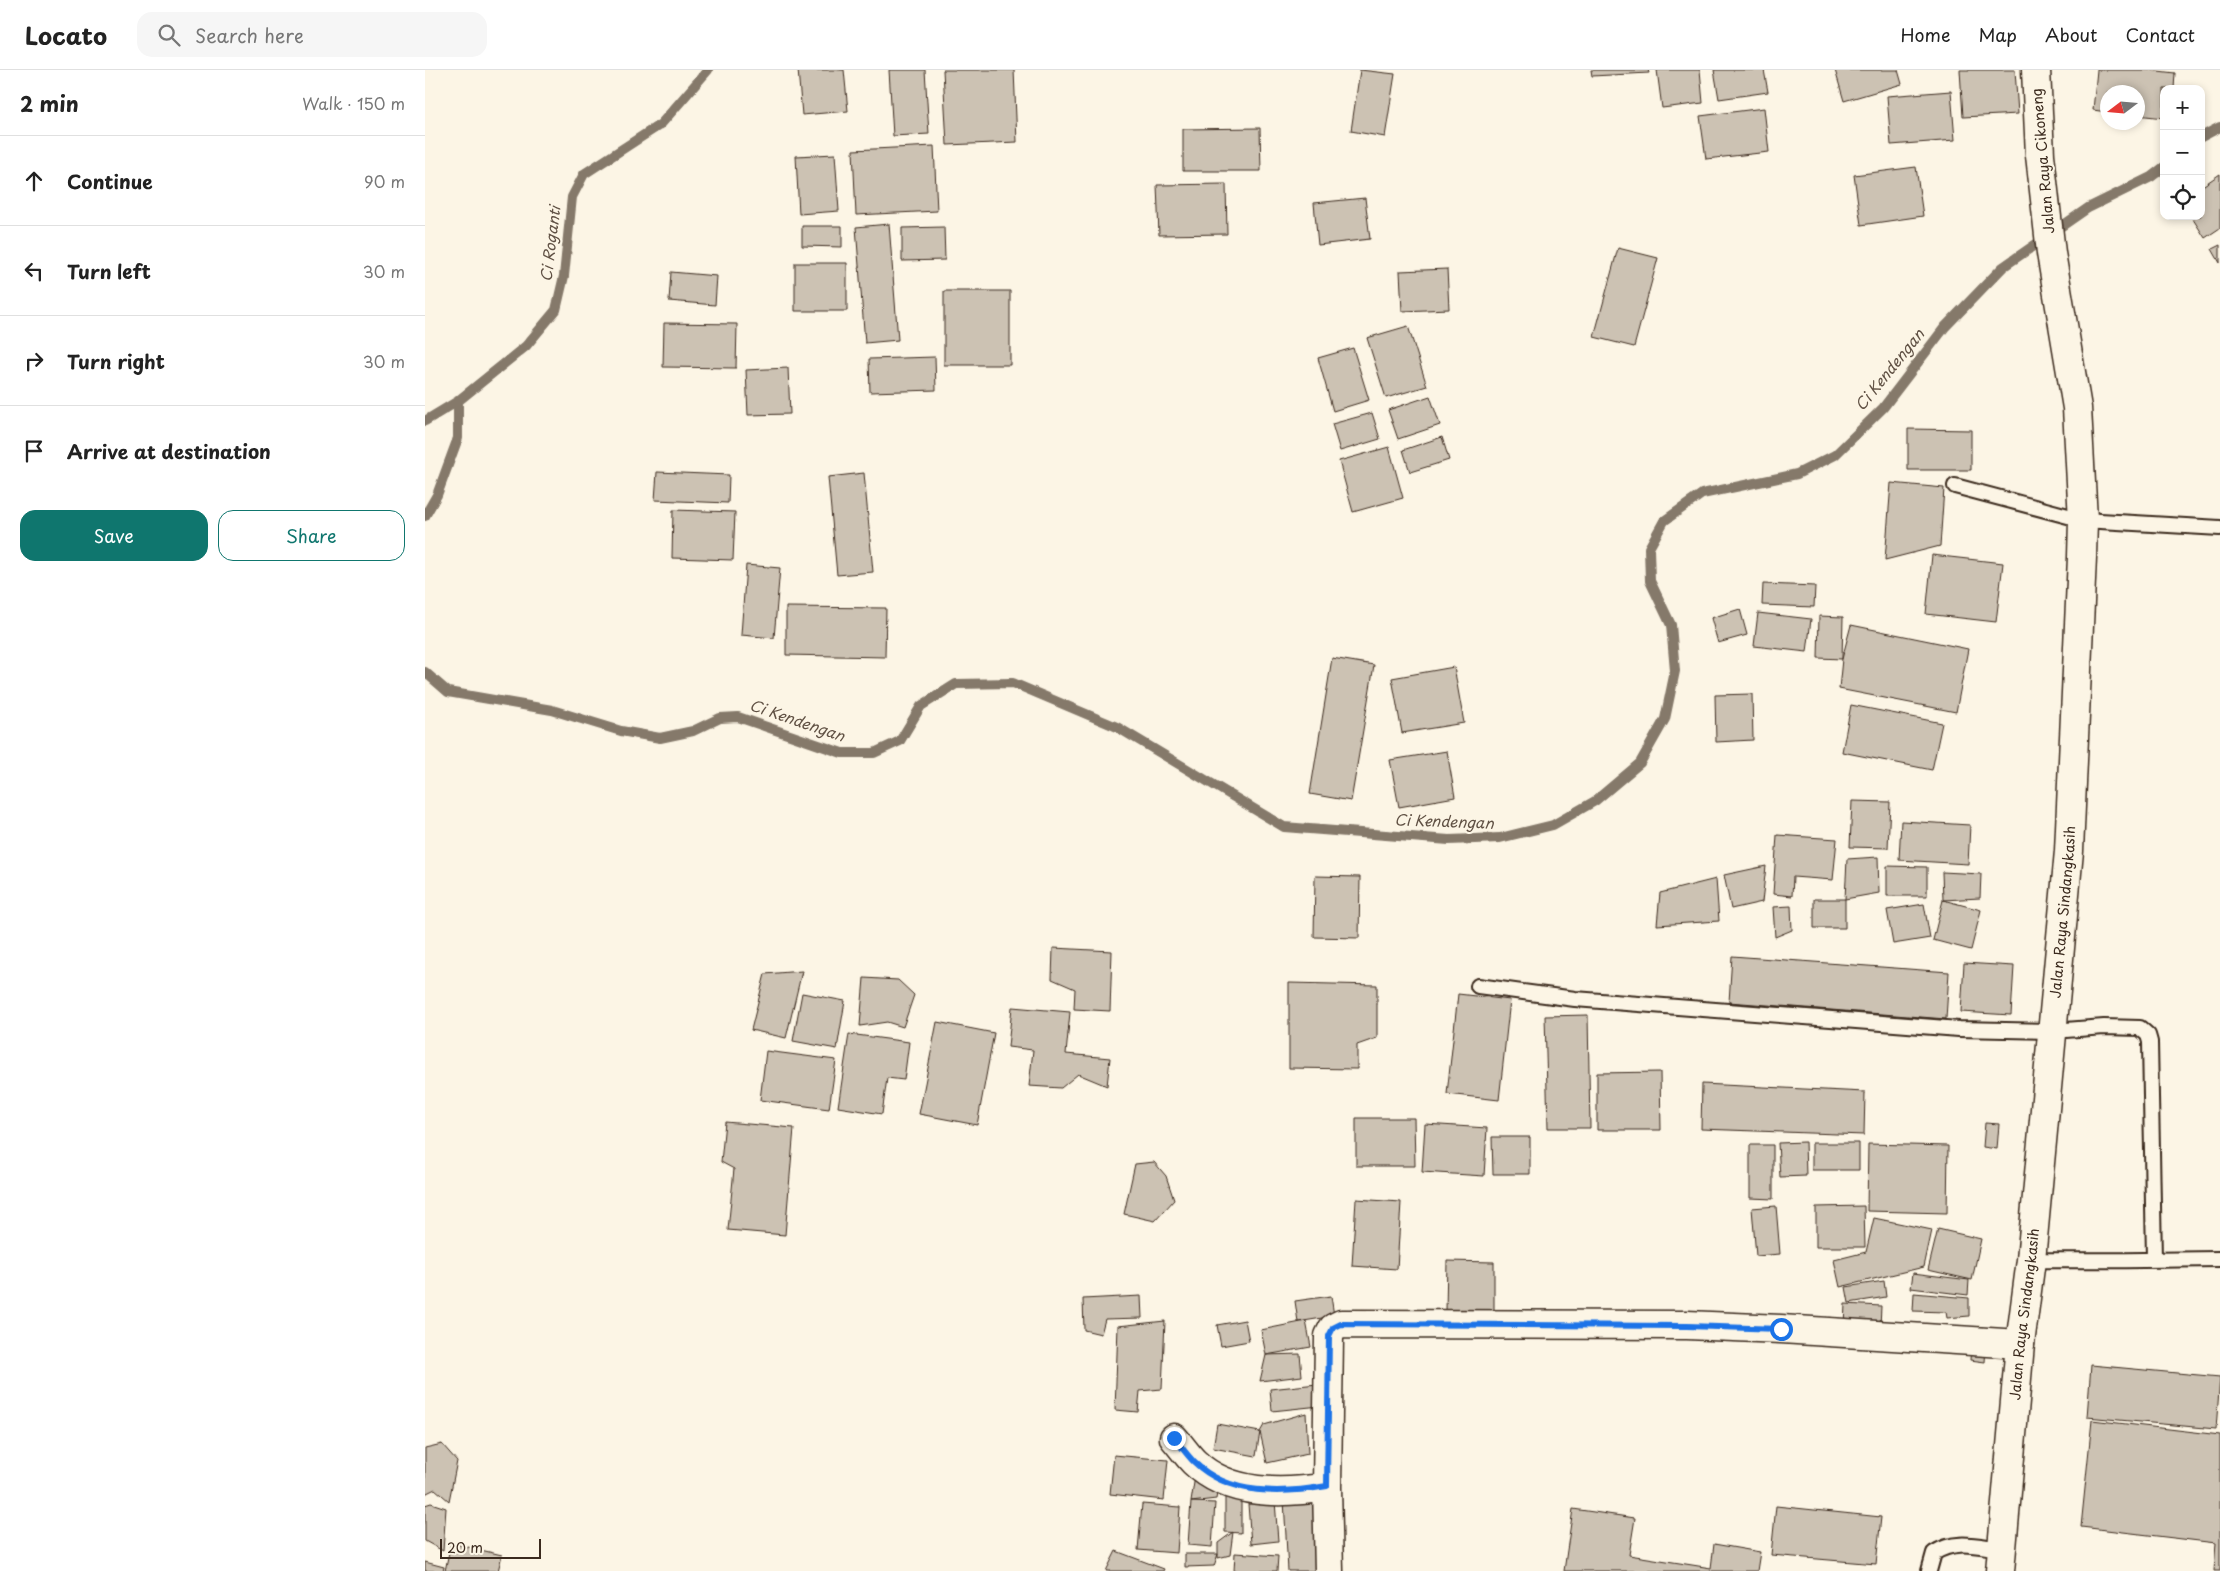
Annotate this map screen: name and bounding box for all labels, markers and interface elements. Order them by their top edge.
search box [137,12,487,57]
text: Locato [25,17,107,53]
icon: search [155,21,183,49]
text: Search here [195,21,304,49]
text: Home [1900,21,1950,48]
text: Map [1978,21,2017,48]
text: About [2045,21,2097,48]
text: Contact [2125,21,2195,48]
north arrow [2100,85,2145,130]
map controls [2160,85,2205,220]
button: + [2160,85,2205,130]
text: 2 min [20,87,79,119]
street label: Jalan Raya Cikoneng [2026,88,2059,235]
text: Walk · 150 m [302,91,405,115]
button: − [2160,130,2205,175]
icon: ahead [20,167,48,195]
text: Continue [67,167,153,195]
text: 90 m [364,169,405,193]
button: locate [2160,175,2205,220]
water label: Ci Roganti [533,202,566,283]
icon: left [20,257,48,285]
text: Turn left [67,257,151,285]
text: 30 m [363,259,405,283]
water label: Ci Kendengan [1849,323,1929,415]
icon: right [20,347,48,375]
text: Turn right [67,347,165,375]
text: 30 m [363,349,405,373]
icon: arrive [20,437,48,465]
text: Arrive at destination [67,437,271,465]
button: Save [20,510,208,561]
button: Share [218,510,405,561]
water label: Ci Kendengan [747,693,849,747]
water label: Ci Kendengan [1394,807,1495,834]
street label: Jalan Raya Sindangkasih [2044,825,2080,999]
street label: Jalan Raya Sindangkasih [2004,1227,2044,1401]
route start [1770,1318,1793,1341]
route end [1163,1427,1186,1450]
scale bar [440,1536,541,1559]
text: 20 m [447,1537,483,1558]

